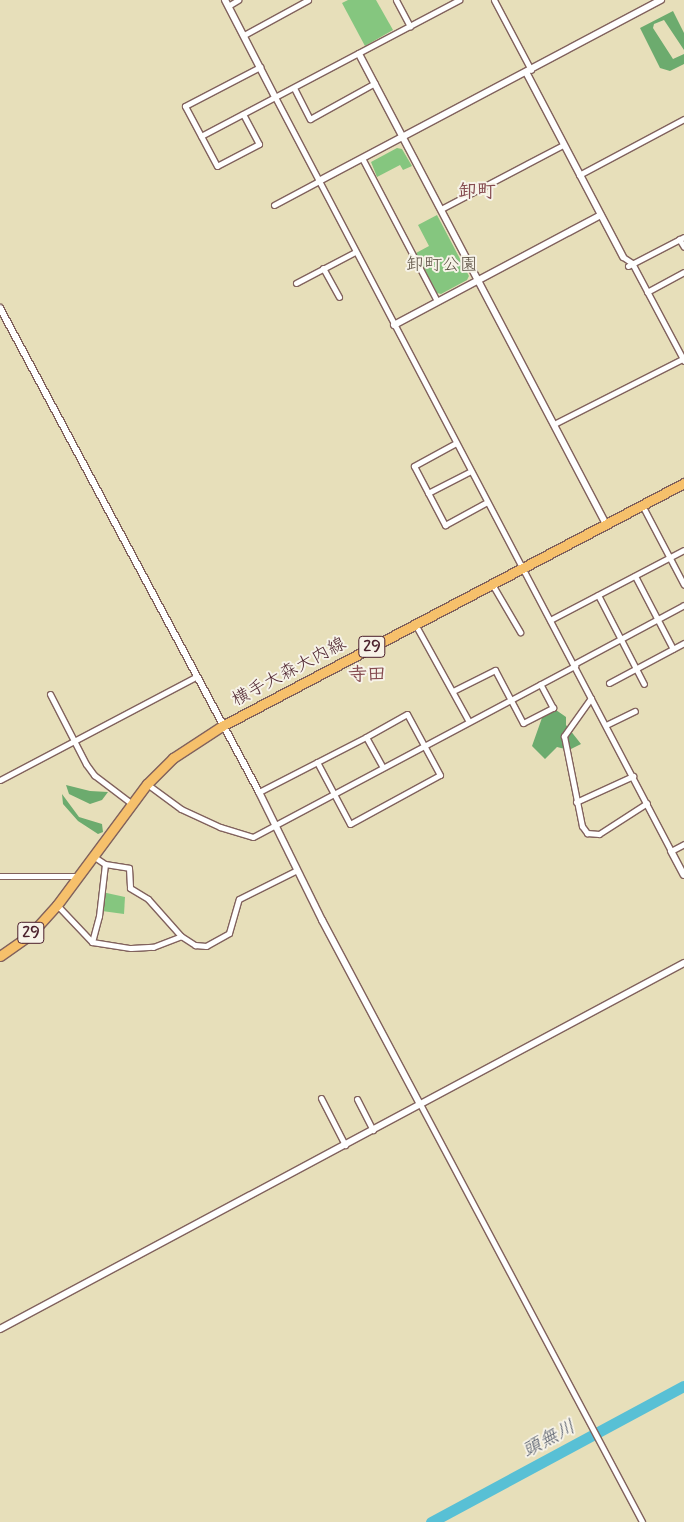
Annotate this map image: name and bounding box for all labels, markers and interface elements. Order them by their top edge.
district label: 卸町 [458,181,496,203]
park label: 卸町公園 [406,254,478,276]
street label: 横手大森大内線 [228,633,350,711]
road number: 29 [358,634,386,660]
district label: 寺田 [348,664,386,686]
road number: 29 [17,920,45,946]
water label: 頭無川 [518,1416,580,1462]

